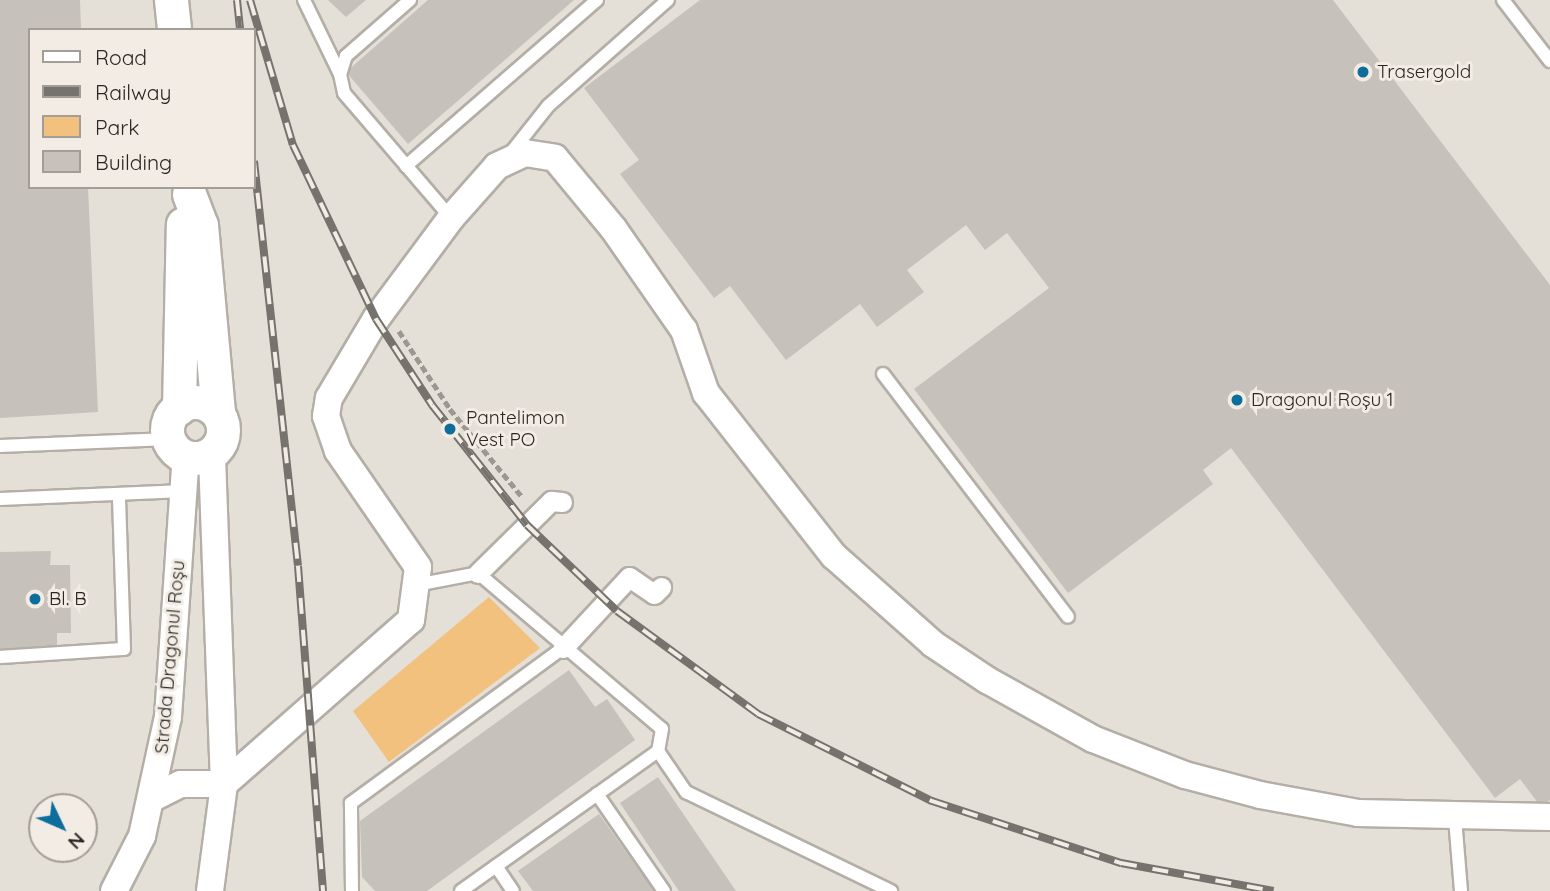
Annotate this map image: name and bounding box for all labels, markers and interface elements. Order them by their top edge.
legend [28,28,256,189]
text: Road [95,44,147,70]
place label: Trasergold [1377,61,1471,83]
marker: Trasergold [1355,64,1371,80]
text: Railway [95,79,171,105]
text: Park [95,114,139,140]
text: Building [95,149,172,175]
place label: Dragonul Roșu 1 [1251,389,1394,411]
marker: Dragonul Roșu 1 [1229,392,1245,408]
place label: Pantelimon Vest PO [466,407,565,451]
marker: Pantelimon Vest PO [440,419,460,439]
street label: Strada Dragonul Roșu [150,559,190,755]
place label: Bl. B [49,588,87,610]
marker: Bl. B [27,591,43,607]
north arrow [28,793,98,863]
text: N [63,828,90,855]

